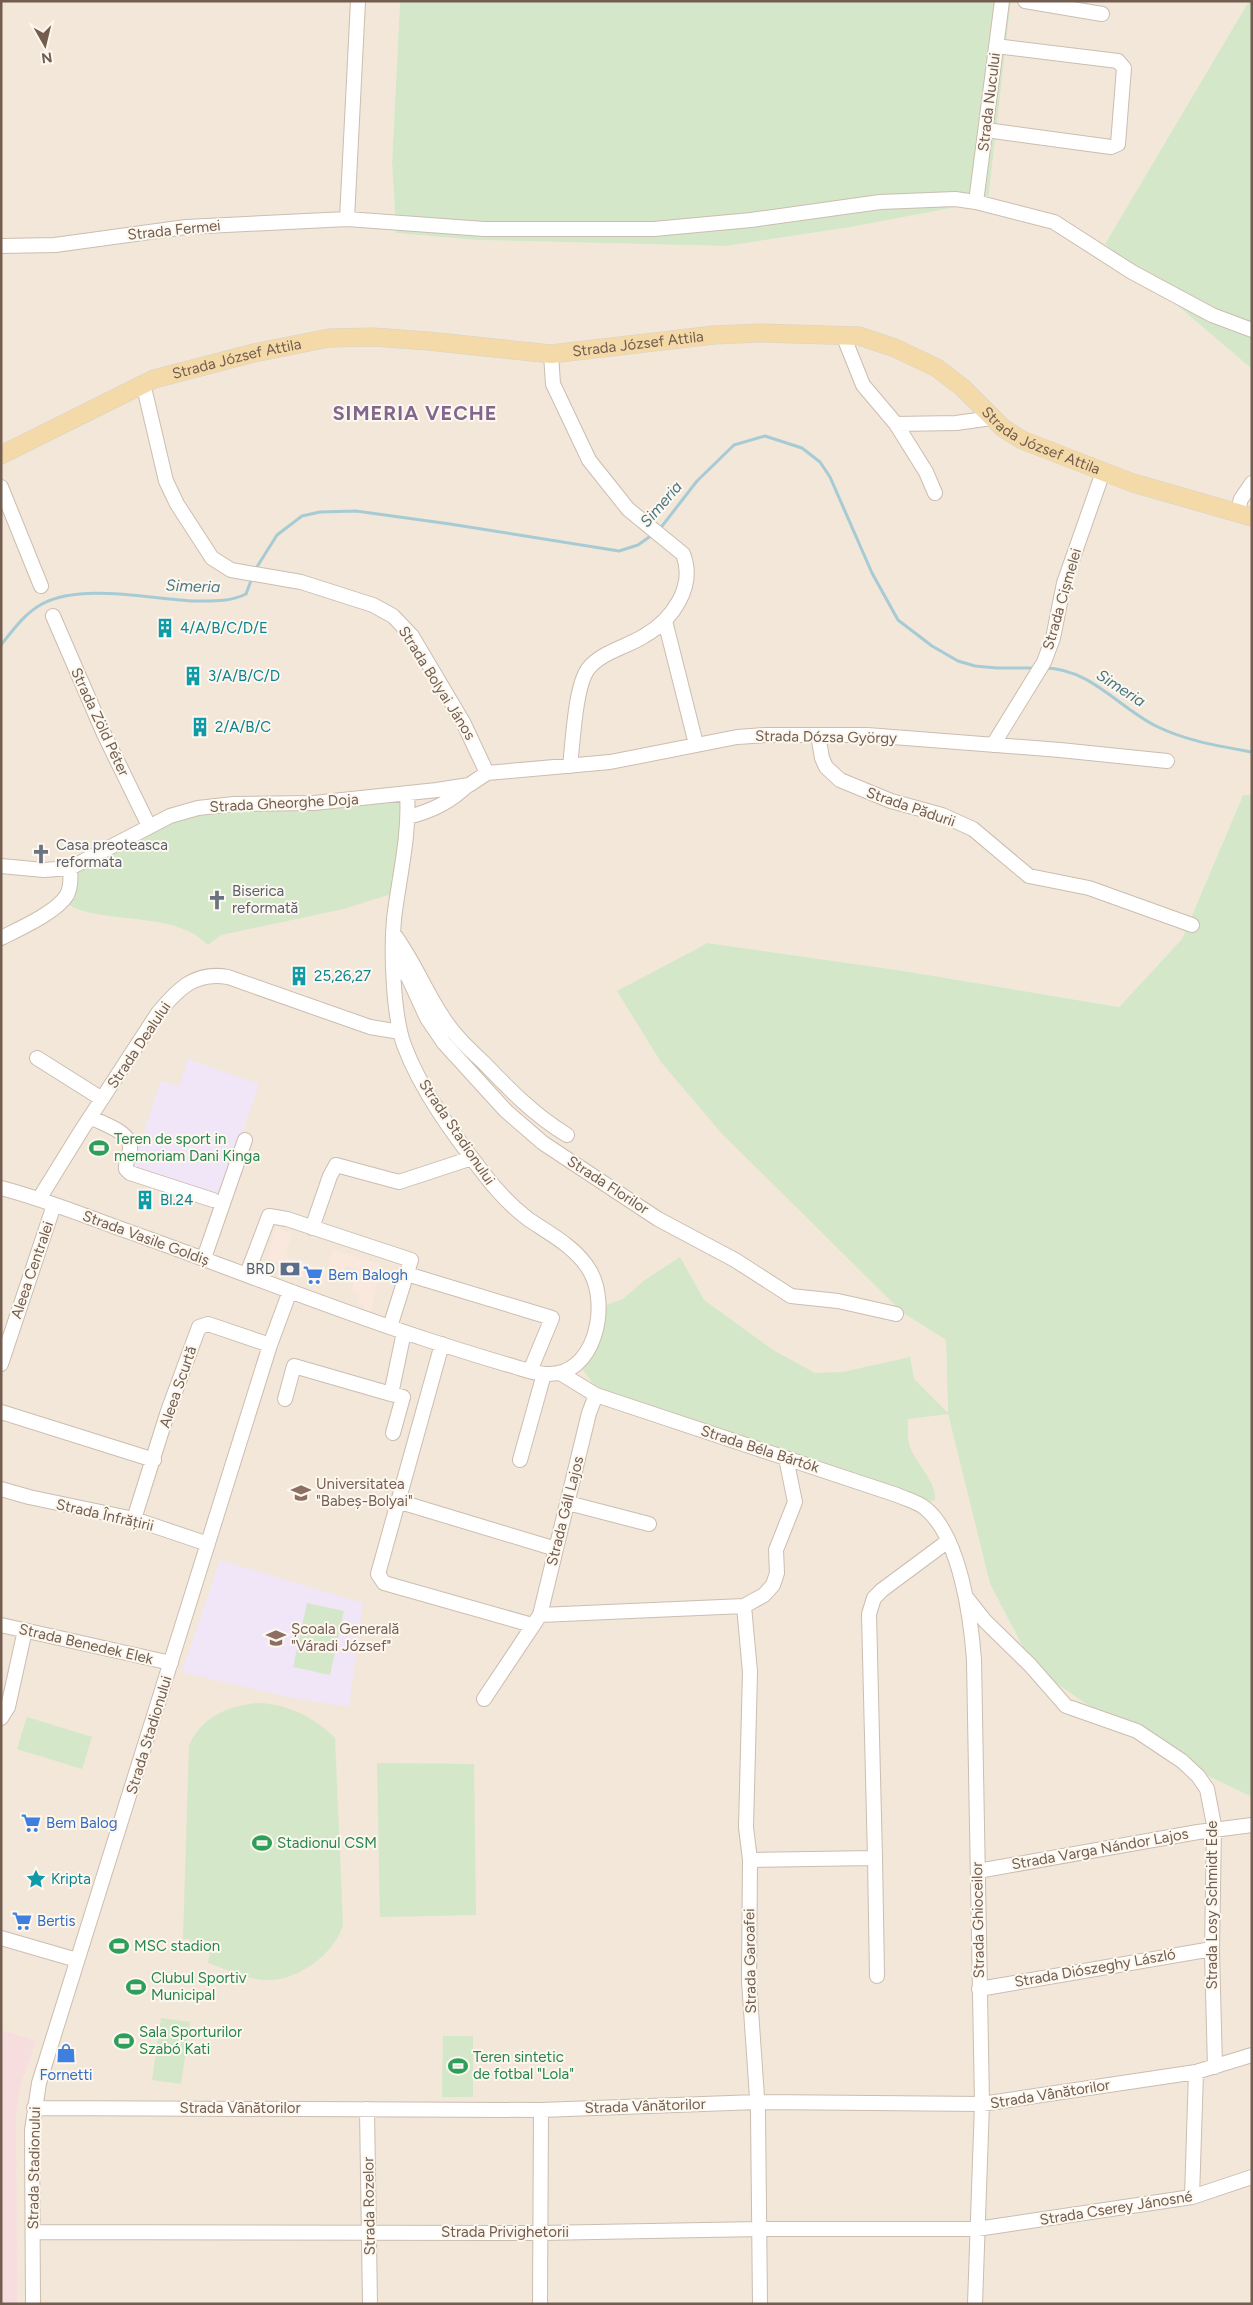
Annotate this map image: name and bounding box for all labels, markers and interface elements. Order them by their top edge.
north arrow [20,20,70,70]
text: N [40,48,53,67]
street label: Strada Nucului [974,52,1004,152]
street label: Strada Fermei [127,216,221,244]
street label: Strada József Attila [571,327,705,360]
street label: Strada József Attila [170,335,303,383]
district label: SIMERIA VECHE [332,401,498,425]
street label: Strada József Attila [978,403,1103,478]
water label: Simeria [636,477,686,531]
street label: Strada Cișmelei [1039,546,1085,652]
water label: Simeria [165,576,221,596]
building icon: 4/A/B/C/D/E [154,617,176,639]
place label: 4/A/B/C/D/E [180,619,268,637]
street label: Strada Bolyai János [395,623,479,743]
street label: Strada Zöld Péter [67,665,133,779]
building icon: 3/A/B/C/D [182,665,204,687]
water label: Simeria [1093,665,1149,711]
place label: 3/A/B/C/D [208,667,280,685]
building icon: 2/A/B/C [189,716,211,738]
place label: 2/A/B/C [215,718,271,736]
street label: Strada Dózsa György [755,727,897,747]
street label: Strada Pădurii [864,783,958,831]
street label: Strada Gheorghe Doja [209,790,359,816]
place label: Casa preoteasca reformata [56,836,168,871]
church icon: Casa preoteasca reformata [30,843,52,865]
place label: Biserica reformată [232,882,298,917]
church icon: Biserica reformată [206,889,228,911]
building icon: 25,26,27 [288,965,310,987]
place label: 25,26,27 [314,967,371,985]
street label: Strada Dealului [103,998,175,1092]
street label: Strada Stadionului [415,1076,499,1188]
place label: Teren de sport in memoriam Dani Kinga [114,1130,260,1165]
sports icon: Teren de sport in memoriam Dani Kinga [88,1137,110,1159]
street label: Strada Florilor [564,1152,652,1218]
building icon: Bl.24 [134,1189,156,1211]
place label: Bl.24 [160,1191,193,1209]
street label: Strada Vasile Goldiș [80,1207,212,1269]
street label: Aleea Centralei [7,1219,57,1321]
bank icon: BRD [279,1258,301,1280]
place label: BRD [246,1260,275,1278]
supermarket icon: Bem Balogh [302,1264,324,1286]
place label: Bem Balogh [328,1266,408,1284]
street label: Aleea Scurtă [156,1344,200,1430]
street label: Strada Béla Bártók [699,1421,822,1477]
street label: Strada Gáll Lajos [543,1454,587,1568]
place label: Universitatea "Babeș-Bolyai" [316,1475,413,1510]
school or university icon: Universitatea "Babeș-Bolyai" [290,1482,312,1504]
street label: Strada Înfrățirii [54,1495,156,1535]
street label: Strada Benedek Elek [17,1620,156,1668]
place label: Școala Generală "Váradi József" [291,1620,399,1655]
school or university icon: Școala Generală "Váradi József" [265,1627,287,1649]
street label: Strada Stadionului [122,1674,176,1796]
supermarket icon: Bem Balog [20,1812,42,1834]
place label: Bem Balog [46,1814,117,1832]
street label: Strada Losy Schmidt Ede [1203,1821,1221,1989]
street label: Strada Varga Nándor Lajos [1010,1825,1190,1873]
sports icon: Stadionul CSM [251,1832,273,1854]
place label: Stadionul CSM [277,1834,377,1852]
street label: Strada Ghioceilor [968,1862,988,1978]
place icon: Kripta [25,1868,47,1890]
place label: Kripta [51,1870,91,1888]
street label: Strada Garoafei [740,1908,760,2014]
supermarket icon: Bertis [11,1910,33,1932]
place label: Bertis [37,1912,76,1930]
sports icon: MSC stadion [108,1935,130,1957]
place label: MSC stadion [134,1937,220,1955]
street label: Strada Diószeghy László [1013,1945,1177,1991]
place label: Clubul Sportiv Municipal [151,1969,247,2004]
sports icon: Clubul Sportiv Municipal [125,1976,147,1998]
place label: Sala Sporturilor Szabó Kati [139,2023,242,2058]
sports icon: Sala Sporturilor Szabó Kati [113,2030,135,2052]
shop icon: Fornetti [55,2042,77,2064]
place label: Teren sintetic de fotbal "Lola" [473,2048,574,2083]
sports icon: Teren sintetic de fotbal "Lola" [447,2055,469,2077]
place label: Fornetti [39,2066,93,2084]
street label: Strada Vânătorilor [989,2076,1111,2112]
street label: Strada Vânătorilor [584,2095,706,2117]
street label: Strada Vânătorilor [179,2099,301,2117]
street label: Strada Stadionului [24,2106,44,2230]
street label: Strada Rozelor [359,2157,379,2255]
street label: Strada Cserey Jánosné [1038,2187,1194,2229]
street label: Strada Privighetorii [441,2223,569,2241]

